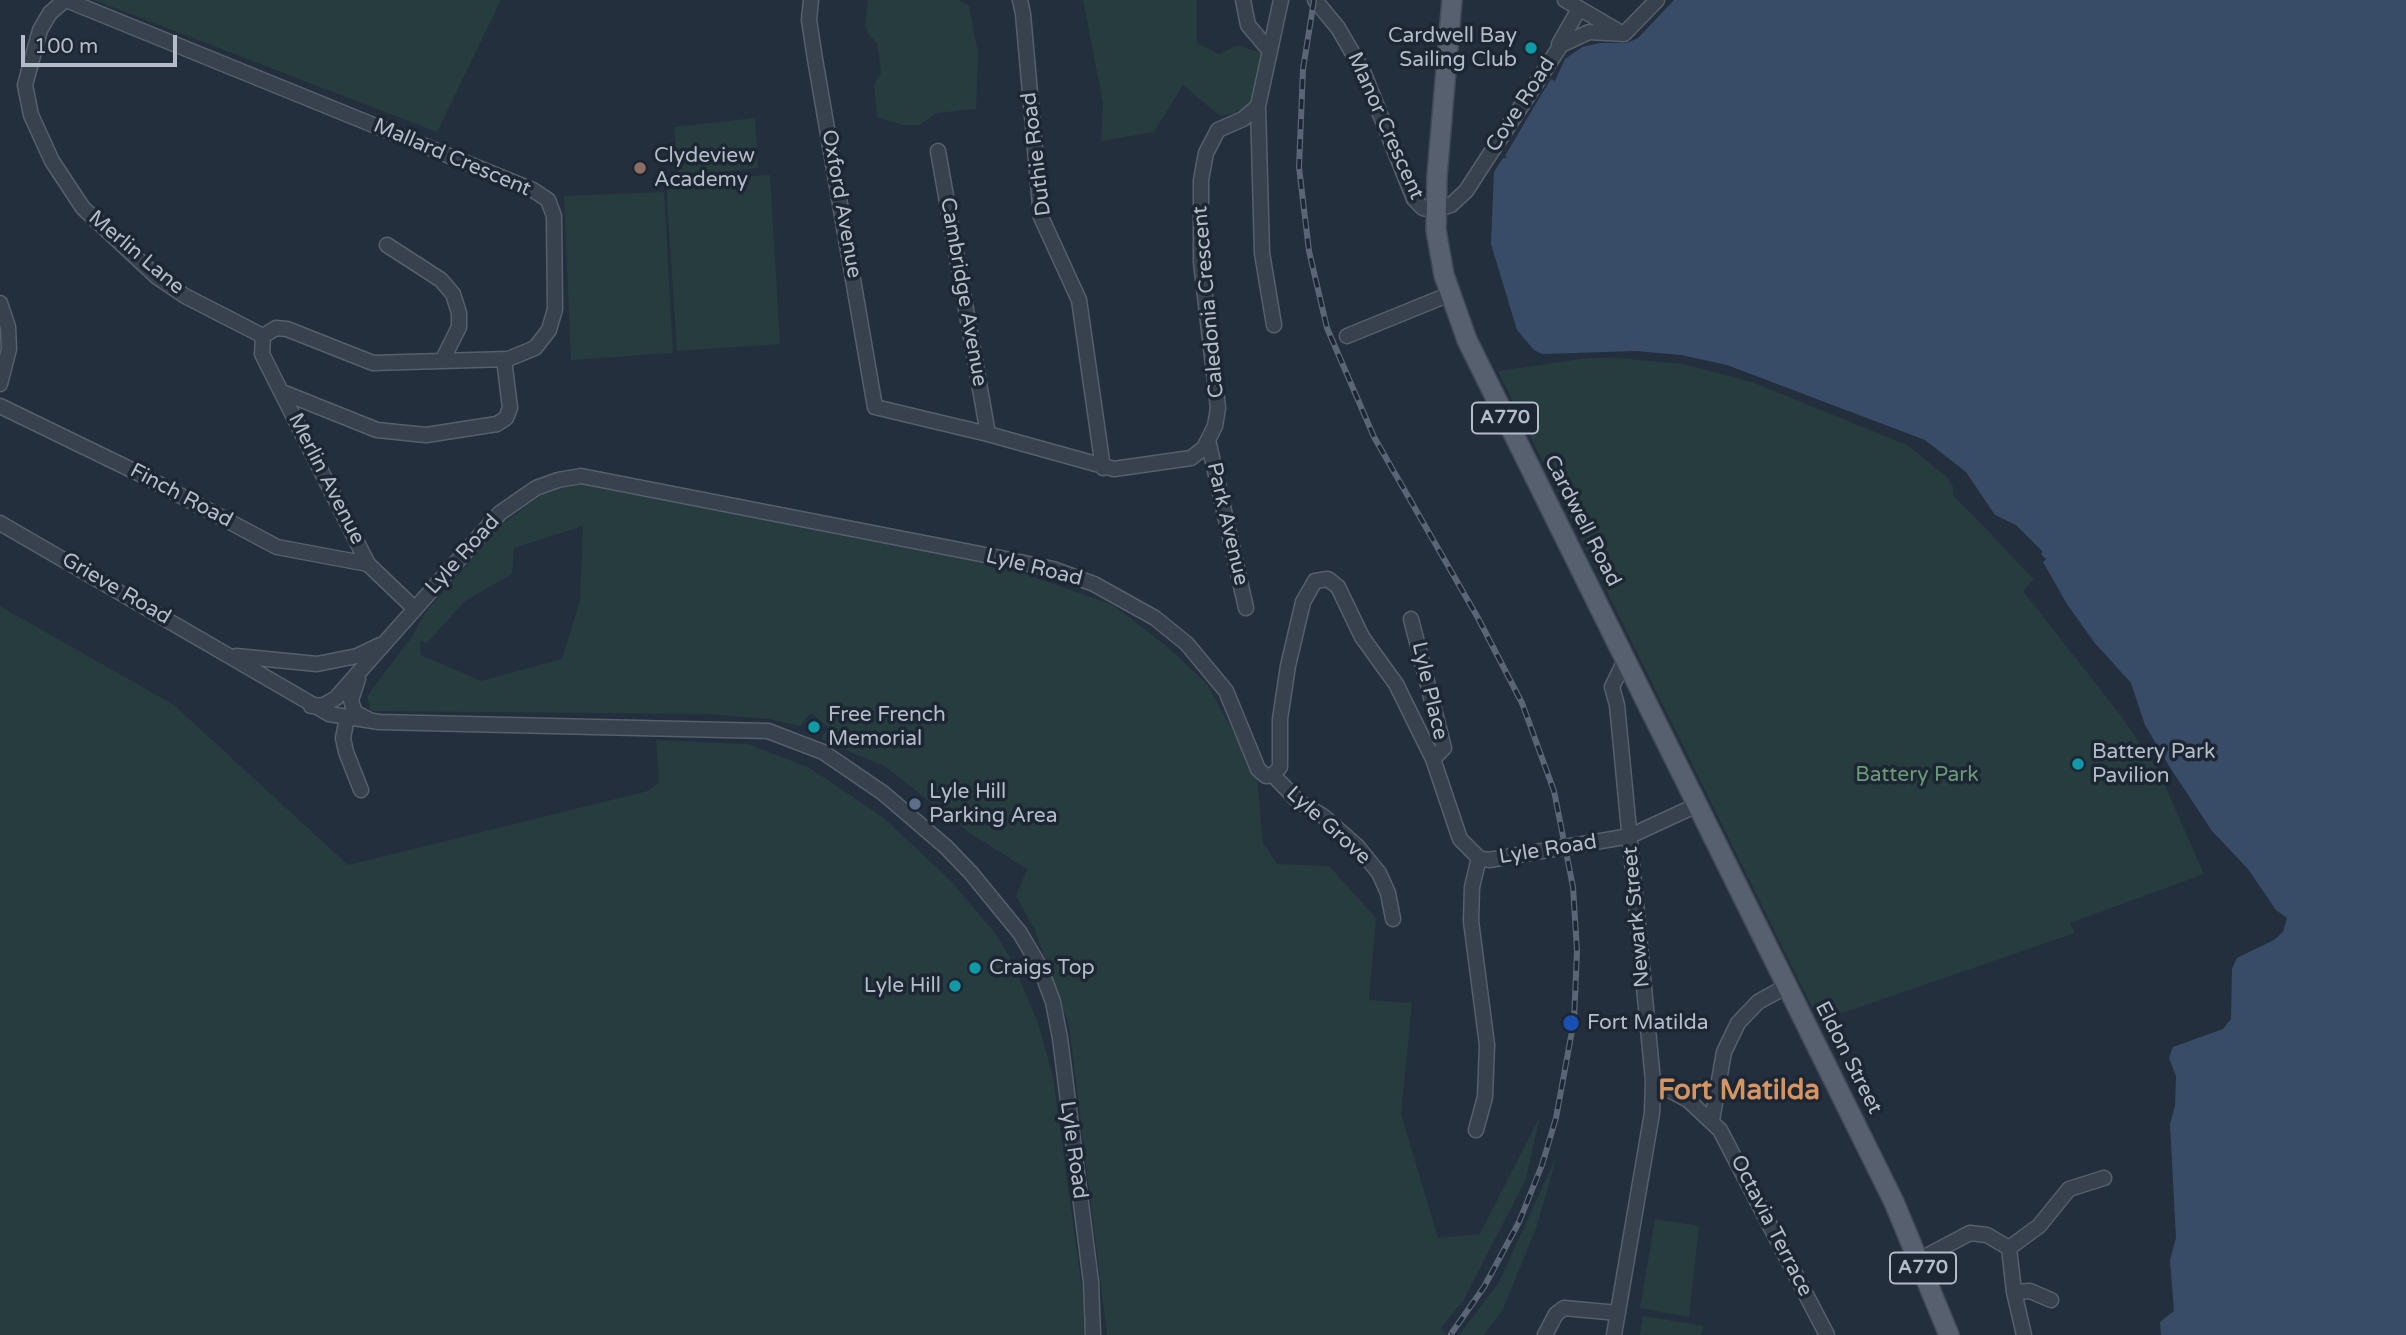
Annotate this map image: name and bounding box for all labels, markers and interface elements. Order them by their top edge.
scale bar [24,21,180,65]
place label: Cardwell Bay Sailing Club [1388,23,1517,73]
text: 100 m [34,34,98,59]
marker: Cardwell Bay Sailing Club [1523,40,1539,56]
street label: Manor Crescent [1341,48,1429,204]
street label: Cove Road [1481,53,1561,157]
street label: Duthie Road [1017,91,1057,217]
street label: Mallard Crescent [370,113,534,203]
street label: Oxford Avenue [816,128,866,280]
place label: Clydeview Academy [654,143,755,193]
marker: Clydeview Academy [632,160,648,176]
street label: Cambridge Avenue [934,196,992,388]
street label: Caledonia Crescent [1188,205,1230,399]
street label: Merlin Lane [83,206,189,300]
road number: A770 [1472,402,1538,434]
street label: Merlin Avenue [282,409,370,549]
street label: Cardwell Road [1538,451,1626,591]
street label: Finch Road [125,458,237,534]
street label: Park Avenue [1201,460,1253,588]
street label: Lyle Road [421,510,505,600]
street label: Lyle Road [983,544,1085,592]
street label: Grieve Road [57,548,175,630]
street label: Lyle Place [1405,639,1453,743]
place label: Free French Memorial [828,702,946,752]
marker: Free French Memorial [806,719,822,735]
place label: Battery Park Pavilion [2092,739,2216,789]
marker: Battery Park Pavilion [2070,756,2086,772]
park label: Battery Park [1855,762,1979,788]
place label: Lyle Hill Parking Area [929,779,1058,829]
street label: Lyle Grove [1281,781,1375,871]
marker: Lyle Hill Parking Area [907,796,923,812]
street label: Lyle Road [1497,830,1599,870]
street label: Newark Street [1618,845,1656,989]
place label: Craigs Top [989,955,1095,981]
marker: Craigs Top [967,960,983,976]
place label: Lyle Hill [864,973,941,999]
marker: Lyle Hill [947,978,963,994]
street label: Eldon Street [1809,998,1887,1118]
place label: Fort Matilda [1587,1010,1709,1036]
marker: Fort Matilda [1561,1013,1581,1033]
district label: Fort Matilda [1658,1075,1820,1109]
street label: Lyle Road [1054,1099,1092,1201]
street label: Octavia Terrace [1725,1151,1817,1301]
road number: A770 [1890,1252,1956,1284]

